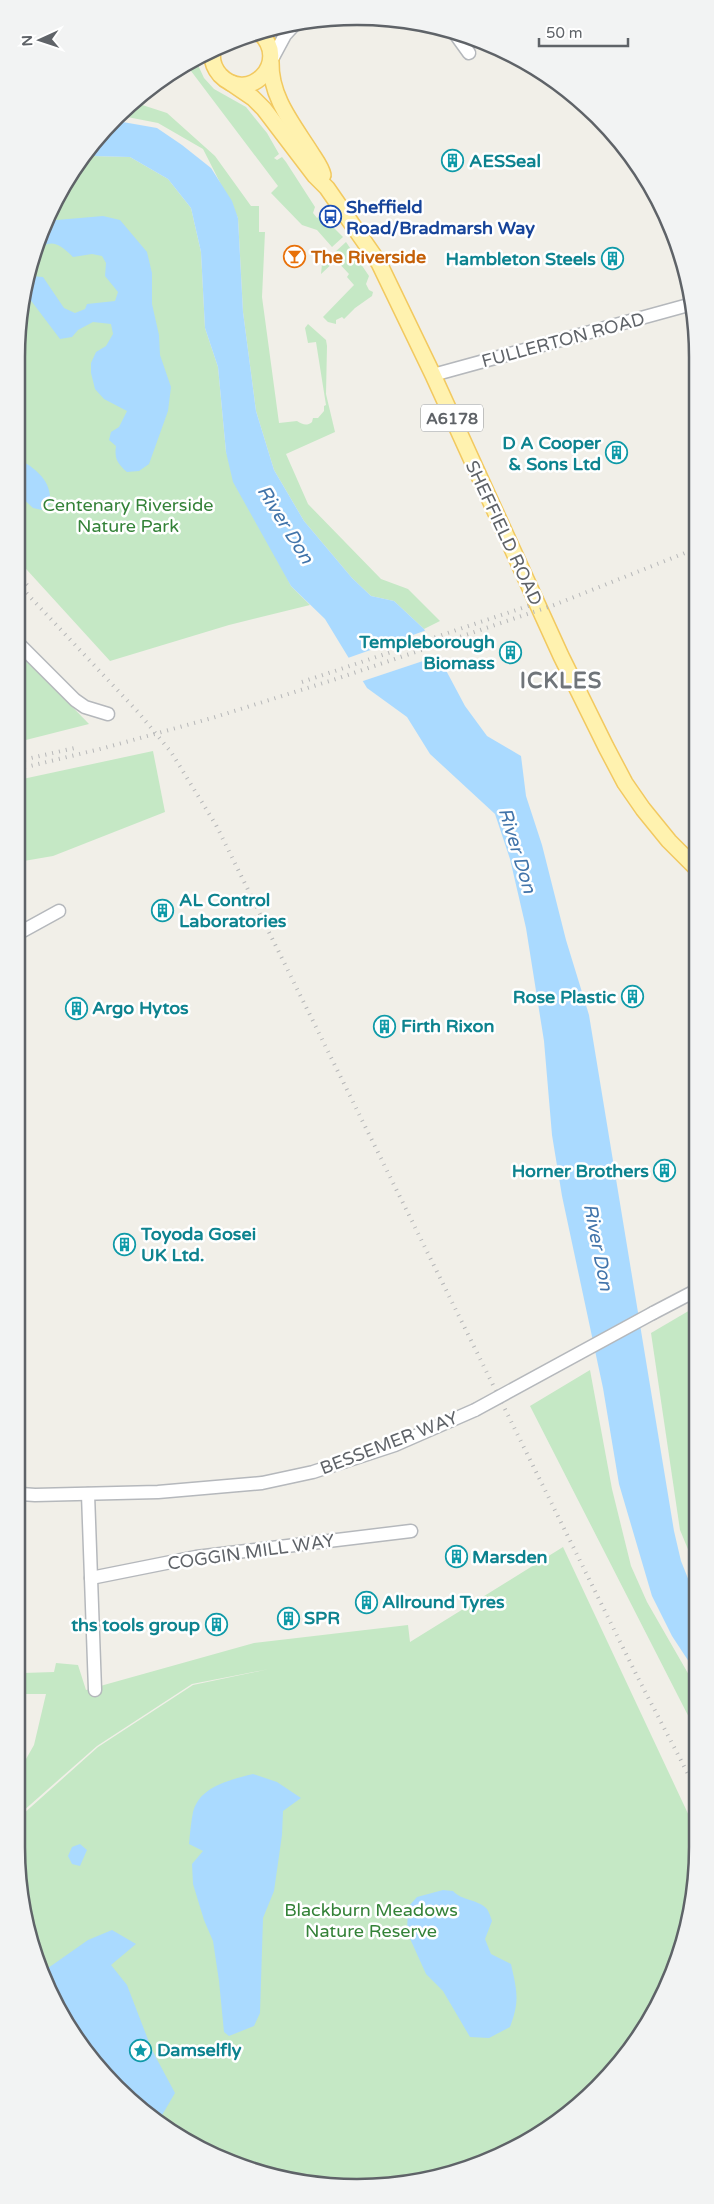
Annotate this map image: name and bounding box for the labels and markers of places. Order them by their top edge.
building icon: AESSeal [441,149,465,173]
place label: AESSeal [469,150,541,172]
place label: Sheffield Road/Bradmarsh Way [346,196,535,239]
bus stop icon: Sheffield Road/Bradmarsh Way [318,205,342,229]
bar icon: The Riverside [283,245,307,269]
place label: The Riverside [310,246,426,268]
building icon: Hambleton Steels [600,247,624,271]
place label: Hambleton Steels [445,248,596,270]
place label: D A Cooper & Sons Ltd [502,432,602,475]
building icon: D A Cooper & Sons Ltd [605,441,629,465]
place label: Templeborough Biomass [358,631,495,674]
building icon: Templeborough Biomass [499,640,523,664]
place label: AL Control Laboratories [179,889,287,932]
building icon: AL Control Laboratories [151,898,175,922]
building icon: Rose Plastic [620,985,644,1009]
place label: Rose Plastic [513,986,616,1008]
building icon: Argo Hytos [64,996,88,1020]
place label: Argo Hytos [92,997,189,1019]
building icon: Firth Rixon [373,1014,397,1038]
place label: Firth Rixon [401,1015,494,1037]
building icon: Horner Brothers [653,1159,677,1183]
place label: Horner Brothers [512,1160,649,1182]
place label: Toyoda Gosei UK Ltd. [140,1223,256,1266]
building icon: Toyoda Gosei UK Ltd. [113,1232,137,1256]
building icon: Marsden [444,1545,468,1569]
place label: Marsden [472,1546,548,1568]
building icon: Allround Tyres [354,1590,378,1614]
place label: Allround Tyres [382,1591,505,1613]
building icon: SPR [276,1606,300,1630]
place label: SPR [304,1607,340,1629]
building icon: ths tools group [204,1613,228,1637]
place label: ths tools group [71,1614,200,1636]
place icon: Damselfly [129,2038,153,2062]
place label: Damselfly [157,2039,242,2061]

